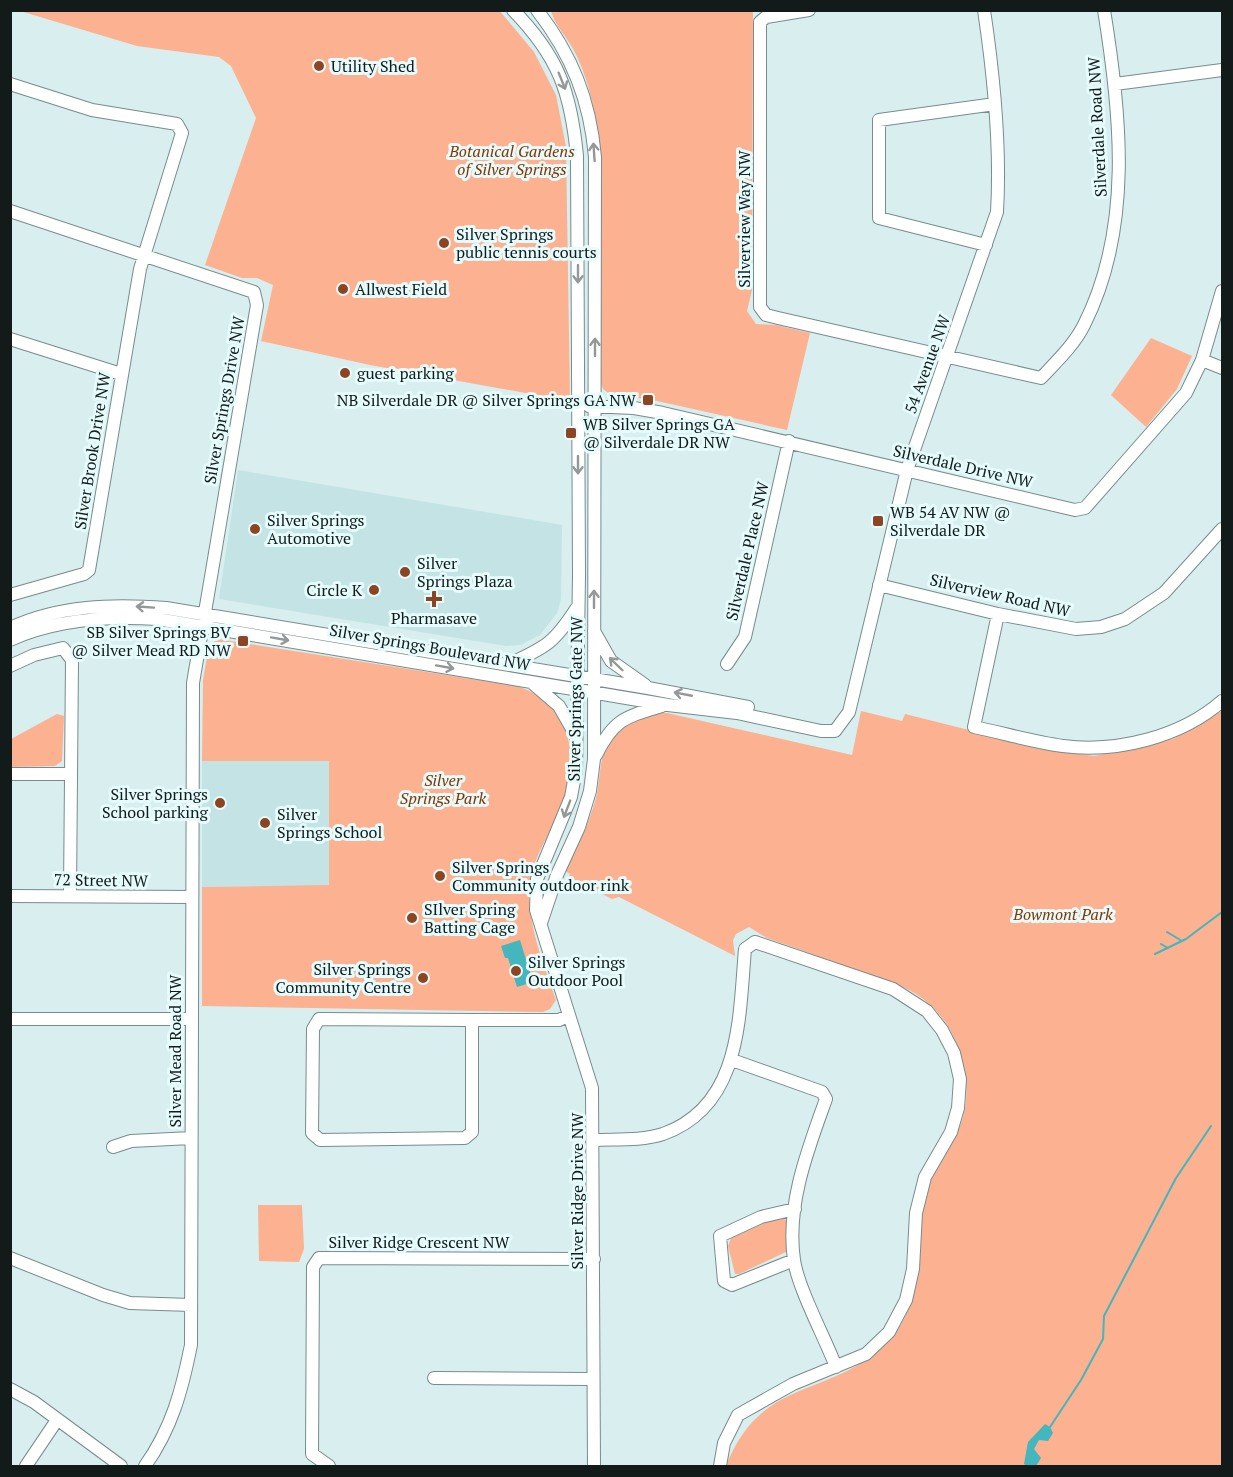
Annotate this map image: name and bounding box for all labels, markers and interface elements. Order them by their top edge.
place label: Utility Shed [331,55,415,77]
street label: Silverdale Road NW [1082,56,1112,198]
marker: Utility Shed [312,59,326,73]
one-way arrow [557,71,568,89]
park label: Botanical Gardens of Silver Springs [448,140,575,180]
one-way arrow [588,143,599,163]
street label: Silverview Way NW [733,150,755,288]
place label: Silver Springs public tennis courts [456,223,597,263]
marker: Silver Springs public tennis courts [437,236,451,250]
one-way arrow [572,263,584,283]
place label: Allwest Field [355,278,447,300]
marker: Allwest Field [336,282,350,296]
street label: 54 Avenue NW [899,312,955,416]
street label: Silver Springs Drive NW [198,314,250,486]
one-way arrow [589,338,601,358]
place label: guest parking [357,362,454,384]
marker: guest parking [338,366,352,380]
street label: Silver Brook Drive NW [69,371,115,531]
place label: NB Silverdale DR @ Silver Springs GA NW [337,389,636,411]
marker: NB Silverdale DR @ Silver Springs GA NW [641,393,655,407]
place label: WB Silver Springs GA @ Silverdale DR NW [583,413,735,453]
marker: WB Silver Springs GA @ Silverdale DR NW [564,426,578,440]
street label: Silverdale Drive NW [891,439,1035,493]
one-way arrow [572,454,584,474]
street label: Silverdale Place NW [720,479,774,623]
place label: WB 54 AV NW @ Silverdale DR [890,501,1011,541]
place label: Silver Springs Automotive [267,509,365,549]
marker: WB 54 AV NW @ Silverdale DR [871,514,885,528]
marker: Silver Springs Automotive [248,522,262,536]
place label: Silver Springs Plaza [417,552,513,592]
marker: Silver Springs Plaza [398,565,412,579]
street label: Silverview Road NW [928,568,1072,622]
place label: Circle K [306,579,363,601]
marker: Circle K [367,583,381,597]
one-way arrow [588,590,600,610]
marker: Pharmasave [427,592,441,606]
one-way arrow [136,601,156,612]
place label: Pharmasave [391,607,477,629]
street label: Silver Springs Gate NW [563,616,587,782]
street label: Silver Springs Boulevard NW [328,618,532,676]
place label: SB Silver Springs BV @ Silver Mead RD NW [71,621,231,661]
marker: SB Silver Springs BV @ Silver Mead RD NW [236,634,250,648]
one-way arrow [270,634,289,645]
one-way arrow [608,657,623,671]
one-way arrow [435,662,454,673]
one-way arrow [673,688,693,699]
park label: Silver Springs Park [400,769,487,809]
place label: Silver Springs School parking [102,783,209,823]
marker: Silver Springs School parking [213,796,227,810]
one-way arrow [561,800,572,818]
place label: Silver Springs School [277,803,382,843]
marker: Silver Springs School [258,816,272,830]
place label: Silver Springs Community outdoor rink [452,856,630,896]
street label: 72 Street NW [54,868,148,892]
marker: Silver Springs Community outdoor rink [433,869,447,883]
place label: SIlver Spring Batting Cage [424,898,516,938]
park label: Bowmont Park [1012,903,1113,925]
marker: SIlver Spring Batting Cage [405,911,419,925]
place label: Silver Springs Outdoor Pool [528,951,626,991]
place label: Silver Springs Community Centre [276,958,411,998]
marker: Silver Springs Outdoor Pool [509,964,523,978]
marker: Silver Springs Community Centre [416,971,430,985]
street label: Silver Mead Road NW [164,974,186,1128]
street label: Silver Ridge Drive NW [566,1112,588,1270]
street label: Silver Ridge Crescent NW [329,1231,510,1253]

